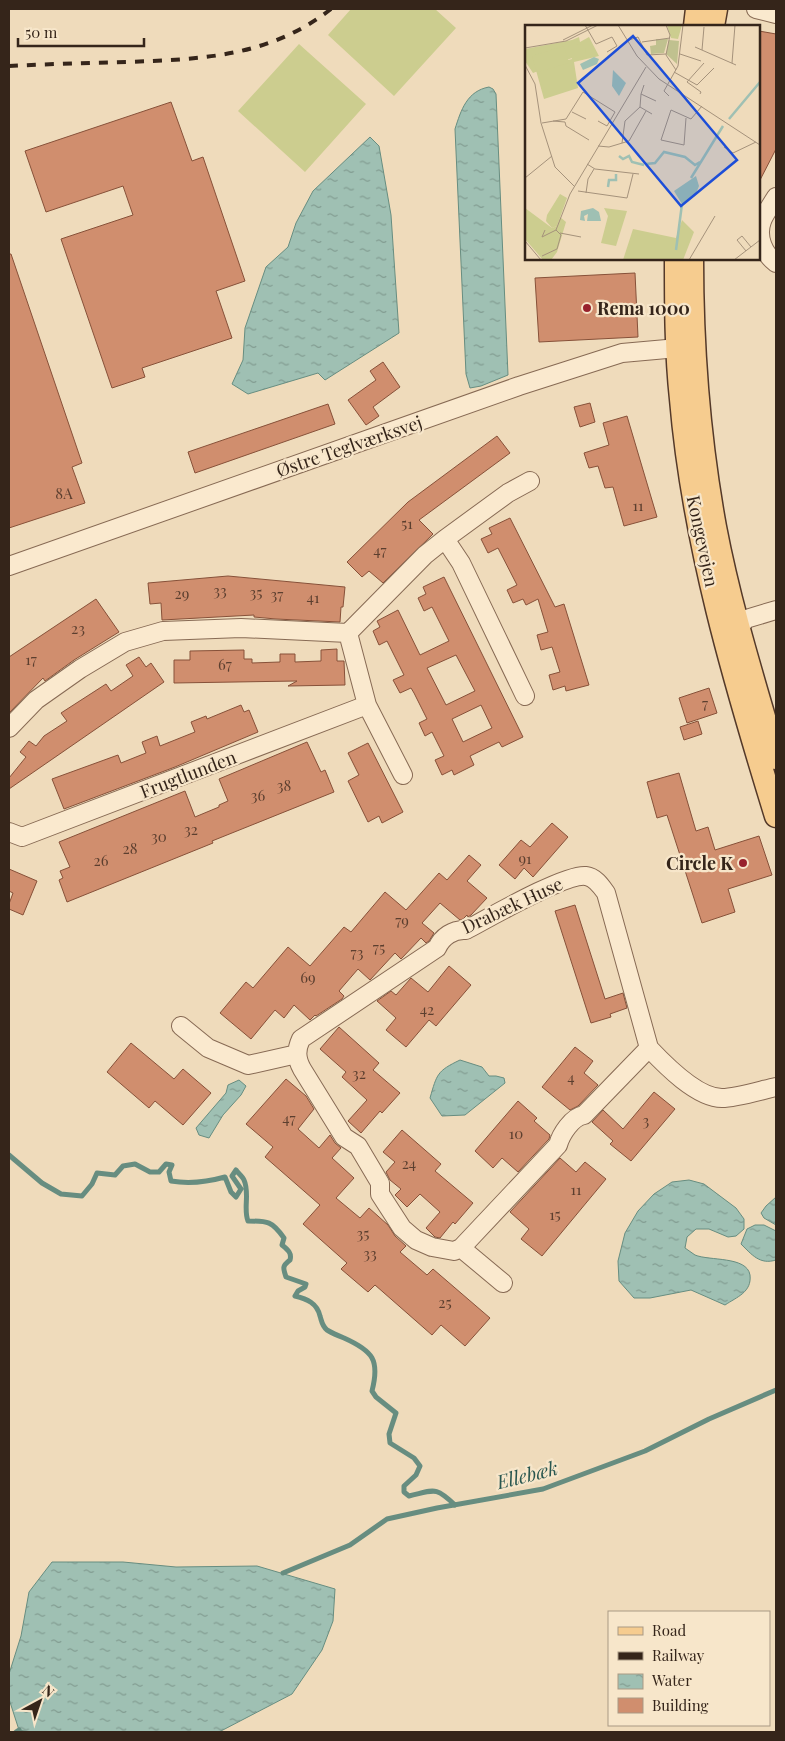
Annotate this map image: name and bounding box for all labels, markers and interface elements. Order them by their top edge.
scale bar [18,15,144,47]
text: 50 m [25,22,58,42]
inset map [525,25,760,260]
place label: Rema 1000 [597,296,690,320]
marker: Rema 1000 [581,302,593,314]
street label: Østre Teglværksvej [273,410,425,482]
house number: 8A [55,483,73,503]
street label: Kongevejen [682,493,724,589]
house number: 11 [632,495,644,515]
house number: 51 [401,513,413,533]
house number: 47 [373,540,387,560]
house number: 33 [213,580,227,600]
house number: 35 [250,582,263,602]
house number: 29 [175,583,189,603]
house number: 37 [271,584,283,604]
house number: 41 [307,587,320,607]
house number: 23 [71,618,85,638]
house number: 17 [25,649,37,669]
house number: 67 [218,654,232,674]
house number: 7 [702,693,708,713]
street label: Frugtlunden [136,745,240,803]
house number: 38 [277,775,291,795]
house number: 36 [251,785,265,805]
house number: 32 [184,819,198,839]
house number: 30 [151,826,167,846]
house number: 28 [123,838,138,858]
house number: 91 [518,848,532,868]
house number: 26 [94,850,109,870]
place label: Circle K [666,851,734,875]
marker: Circle K [737,857,749,869]
street label: Drabæk Huse [458,871,566,939]
house number: 79 [395,910,409,930]
house number: 75 [373,937,385,957]
house number: 73 [351,942,364,962]
house number: 69 [300,967,316,987]
house number: 42 [420,999,434,1019]
house number: 32 [352,1063,366,1083]
house number: 4 [567,1067,575,1087]
house number: 47 [282,1108,296,1128]
house number: 3 [643,1110,650,1130]
house number: 10 [509,1123,523,1143]
house number: 24 [402,1153,416,1173]
house number: 11 [570,1179,582,1199]
house number: 15 [549,1204,561,1224]
house number: 35 [357,1223,370,1243]
house number: 33 [363,1243,377,1263]
house number: 25 [438,1292,452,1312]
water label: Ellebæk [493,1454,561,1494]
legend [608,1611,770,1726]
text: Road [652,1620,686,1640]
text: Railway [652,1645,705,1665]
text: Water [651,1670,692,1690]
north arrow [15,1676,65,1726]
text: N [39,1680,59,1701]
text: Building [652,1695,709,1715]

